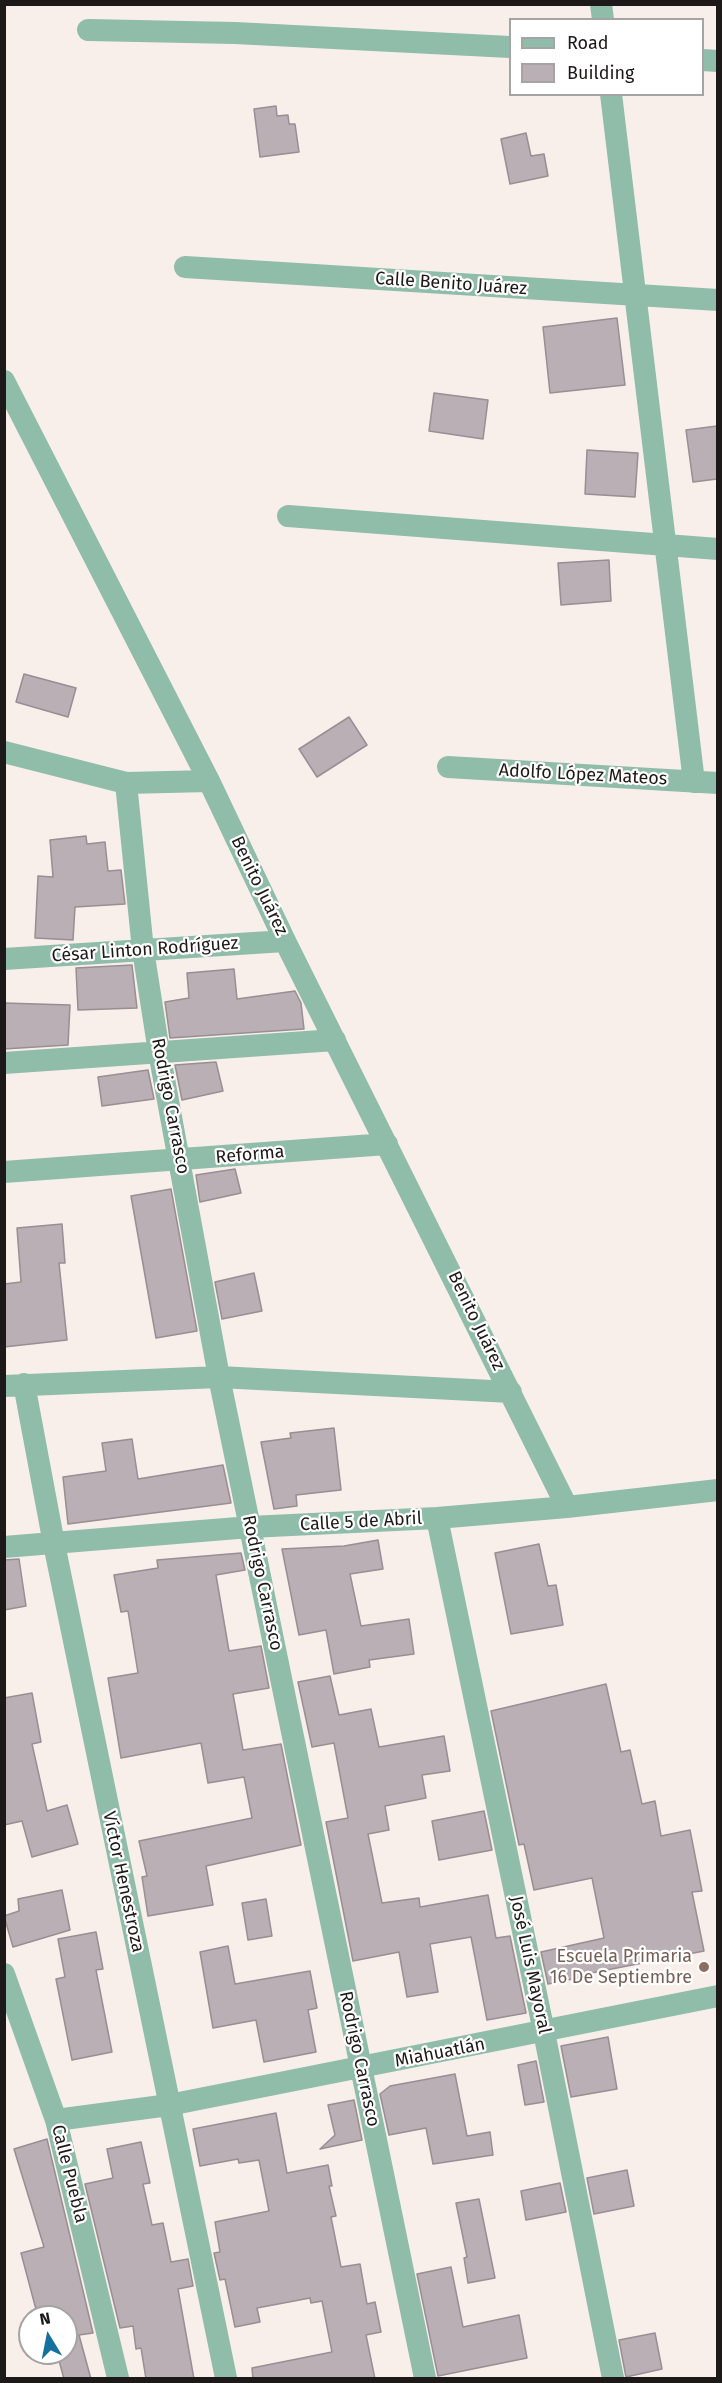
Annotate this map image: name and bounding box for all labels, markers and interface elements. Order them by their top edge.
legend [509,18,704,96]
text: Road [567,32,609,54]
text: Building [567,62,634,84]
street label: Calle Benito Juárez [374,268,528,300]
street label: Adolfo López Mateos [498,760,668,790]
street label: Benito Juárez [226,833,292,939]
street label: César Linton Rodríguez [51,933,239,967]
street label: Rodrigo Carrasco [146,1036,194,1176]
street label: Reforma [215,1141,285,1169]
street label: Benito Juárez [443,1268,509,1374]
street label: Calle 5 de Abril [300,1508,422,1536]
street label: Rodrigo Carrasco [237,1513,287,1653]
street label: Víctor Henestroza [97,1809,149,1955]
street label: José Luis Mayoral [505,1894,555,2036]
place label: Escuela Primaria 16 De Septiembre [550,1946,692,1988]
marker: Escuela Primaria 16 De Septiembre [697,1960,711,1974]
street label: Rodrigo Carrasco [334,1989,384,2129]
street label: Miahuatlán [393,2034,487,2072]
street label: Calle Puebla [46,2123,92,2225]
north arrow [18,2305,78,2365]
text: N [38,2308,52,2329]

